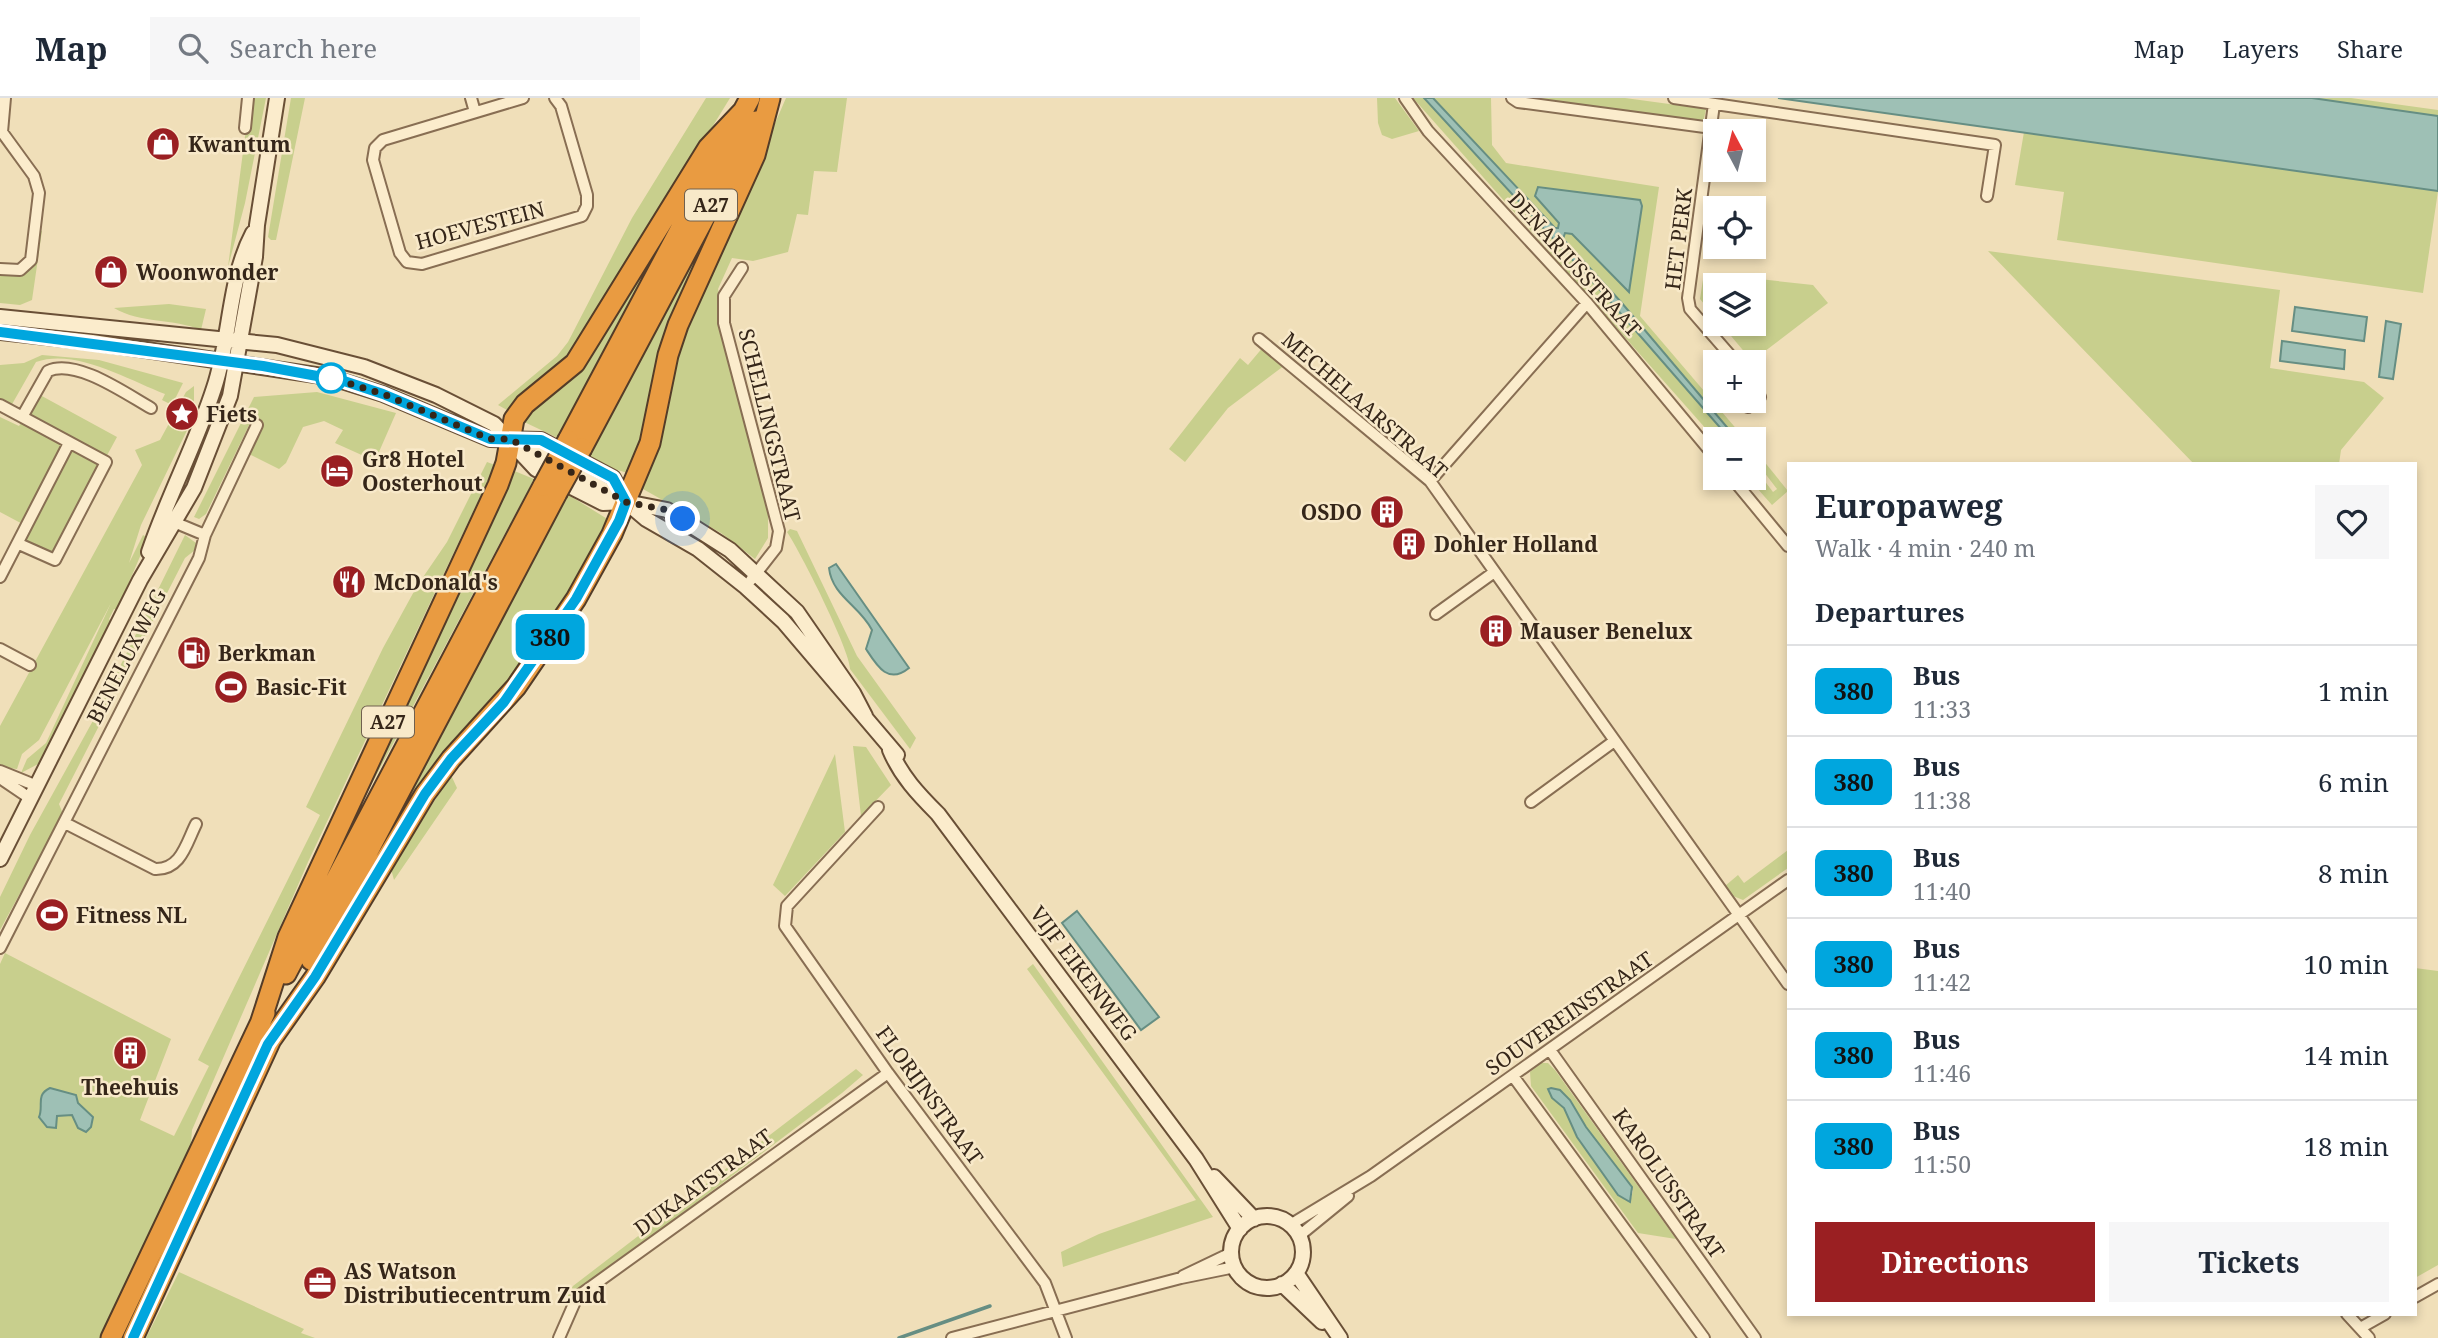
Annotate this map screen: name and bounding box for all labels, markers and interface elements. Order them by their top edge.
search box [150,17,640,80]
text: Map [35,26,108,71]
icon: search [174,29,212,67]
text: Search here [230,30,377,66]
text: Map [2134,32,2185,65]
text: Layers [2223,32,2299,65]
text: Share [2337,32,2403,65]
north arrow [1703,119,1766,182]
map controls [1703,119,1766,490]
shop icon: Kwantum [144,125,182,163]
place label: Kwantum [188,130,291,158]
street label: DENARIUSSTRAAT [1502,186,1648,343]
street label: HET PERK [1658,186,1698,291]
road number: A27 [685,190,737,220]
street label: HOEVESTEIN [412,194,548,256]
button: locate [1703,196,1766,259]
shop icon: Woonwonder [92,253,130,291]
place label: Woonwonder [136,258,278,286]
button: layers [1703,273,1766,336]
street label: MECHELAARSTRAAT [1276,325,1454,485]
street label: SCHELLINGSTRAAT [732,326,808,524]
button: + [1703,350,1766,413]
unlabelled marker [316,363,346,393]
place icon: Fiets [163,395,201,433]
place label: Fiets [206,400,257,428]
button: − [1703,427,1766,490]
place label: Gr8 Hotel Oosterhout [362,445,483,497]
hotel icon: Gr8 Hotel Oosterhout [318,452,356,490]
text: Europaweg [1815,483,2003,528]
button: heart [2315,485,2389,559]
building icon: OSDO [1368,493,1406,531]
place label: OSDO [1301,498,1362,526]
your location [665,501,700,536]
building icon: Dohler Holland [1390,525,1428,563]
place label: Dohler Holland [1434,530,1598,558]
text: Walk · 4 min · 240 m [1815,532,2035,564]
restaurant icon: McDonald's [330,563,368,601]
place label: McDonald's [374,568,498,596]
street label: BENELUXWEG [80,584,172,728]
text: Departures [1815,594,1965,630]
building icon: Mauser Benelux [1477,612,1515,650]
line badge: 380 [510,614,590,660]
place label: Mauser Benelux [1520,617,1693,645]
text: 380 [530,620,570,653]
fuel station icon: Berkman [175,634,213,672]
place label: Berkman [218,639,316,667]
text: Bus [1913,657,1960,693]
sports icon: Basic-Fit [212,668,250,706]
place label: Basic-Fit [256,673,347,701]
text: 1 min [2318,673,2389,709]
text: 380 [1833,674,1874,707]
text: 11:33 [1913,693,1971,725]
road number: A27 [362,706,414,737]
text: Bus [1913,748,1960,784]
text: 6 min [2318,764,2389,800]
text: 380 [1833,765,1874,798]
text: 11:38 [1913,784,1971,816]
text: Bus [1913,839,1960,875]
text: 8 min [2318,855,2389,891]
text: 380 [1833,856,1874,889]
text: 11:40 [1913,875,1971,907]
sports icon: Fitness NL [33,896,71,934]
street label: VIJF EIKENWEG [1024,900,1144,1046]
place label: Fitness NL [76,901,187,929]
text: Bus [1913,930,1960,966]
street label: SOUVEREINSTRAAT [1480,944,1659,1081]
text: 10 min [2304,946,2389,982]
text: 380 [1833,947,1874,980]
text: 11:42 [1913,966,1971,998]
street label: FLORIJNSTRAAT [870,1020,990,1170]
text: Bus [1913,1021,1960,1057]
building icon: Theehuis [111,1034,149,1072]
text: 14 min [2304,1037,2389,1073]
text: 380 [1833,1038,1874,1071]
text: 11:46 [1913,1057,1971,1089]
place label: Theehuis [81,1073,179,1101]
street label: KAROLUSSTRAAT [1607,1103,1731,1264]
text: Bus [1913,1112,1960,1148]
street label: DUKAATSTRAAT [628,1122,778,1242]
text: 18 min [2304,1128,2389,1164]
text: 380 [1833,1129,1874,1162]
text: 11:50 [1913,1148,1971,1180]
button: Directions [1815,1222,2095,1302]
button: Tickets [2109,1222,2389,1302]
place label: AS Watson Distributiecentrum Zuid [344,1257,606,1309]
office icon: AS Watson Distributiecentrum Zuid [301,1264,339,1302]

